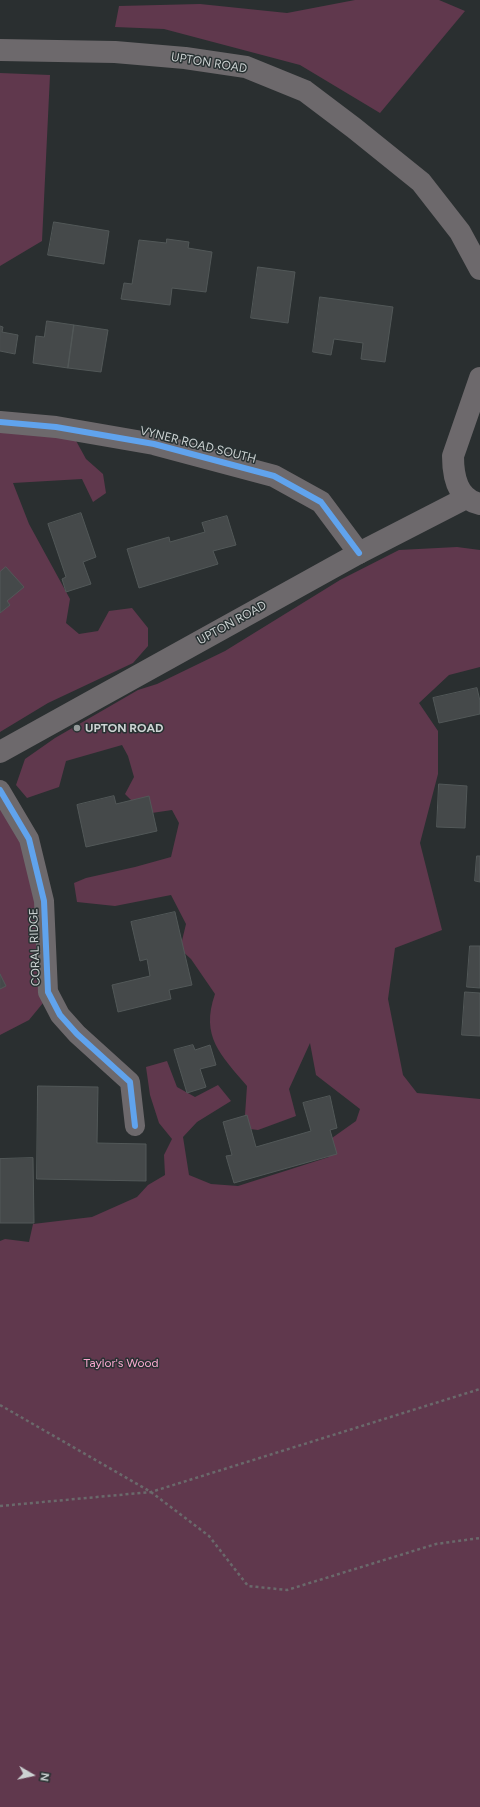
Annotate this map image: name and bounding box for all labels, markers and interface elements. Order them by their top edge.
street label: UPTON ROAD [170,50,248,76]
street label: VYNER ROAD SOUTH [138,424,258,466]
street label: UPTON ROAD [195,598,269,648]
place label: UPTON ROAD [85,721,163,735]
marker: UPTON ROAD [72,723,82,733]
street label: CORAL RIDGE [26,908,44,986]
park label: Taylor's Wood [84,1356,158,1370]
north arrow [12,1755,52,1795]
text: N [37,1772,51,1782]

